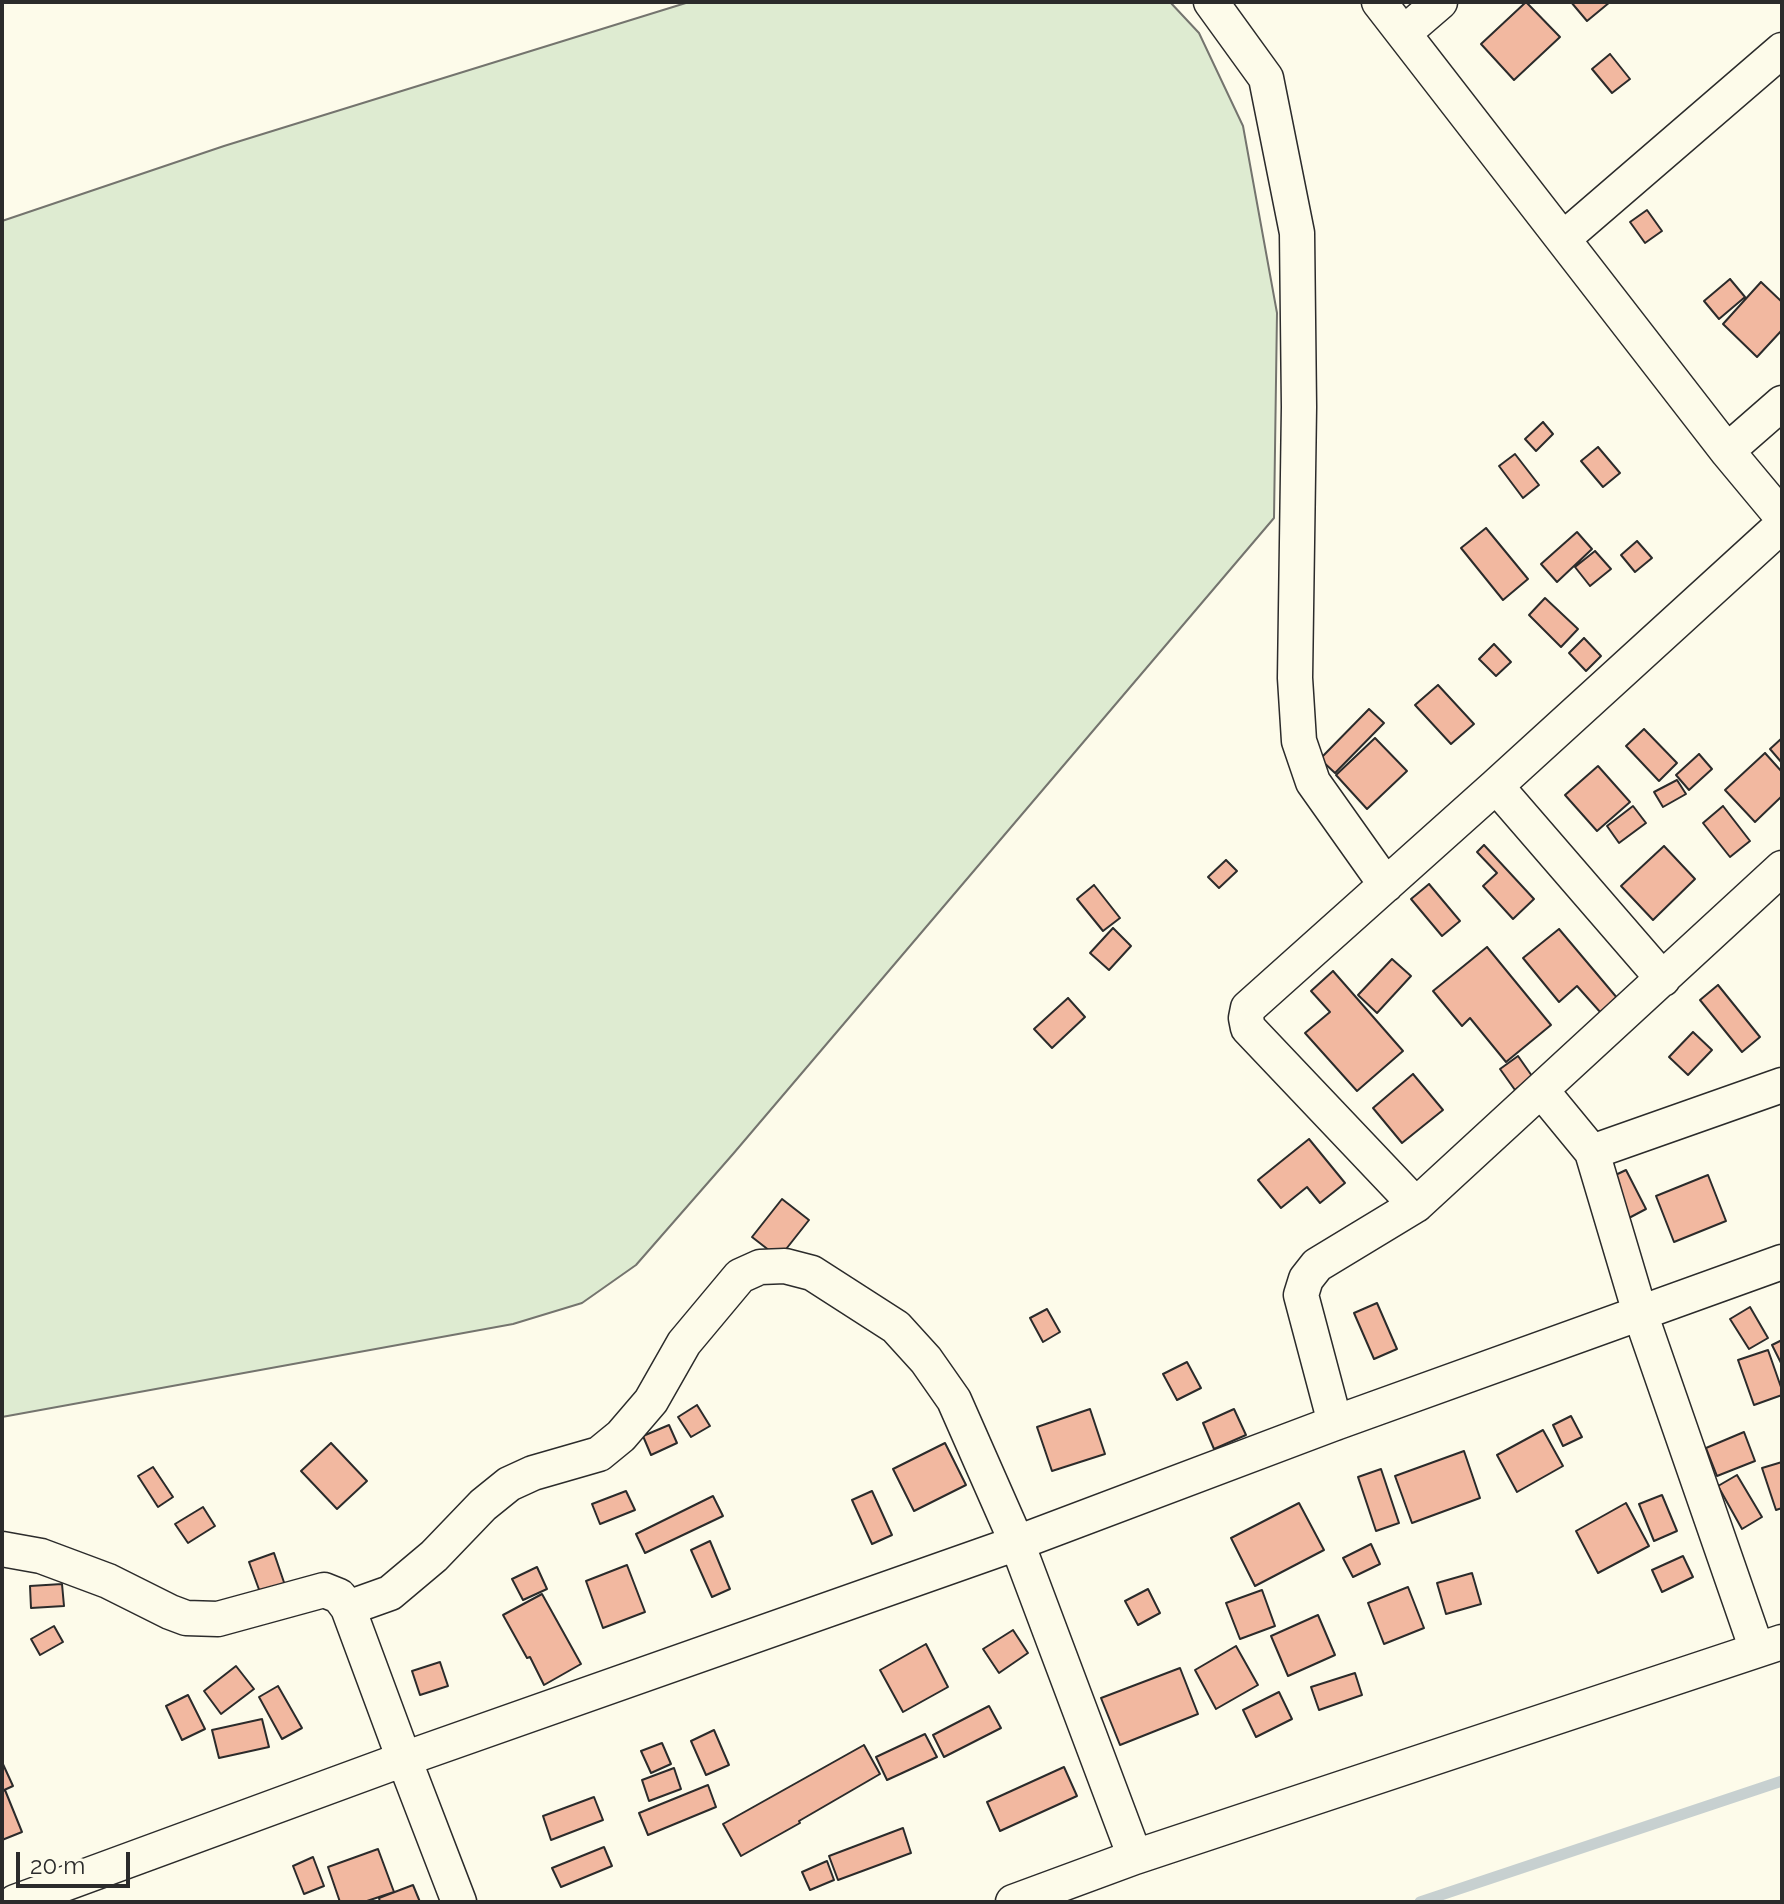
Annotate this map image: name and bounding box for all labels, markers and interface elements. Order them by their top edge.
scale bar [20,1836,134,1886]
text: 20 m [30,1851,85,1880]

